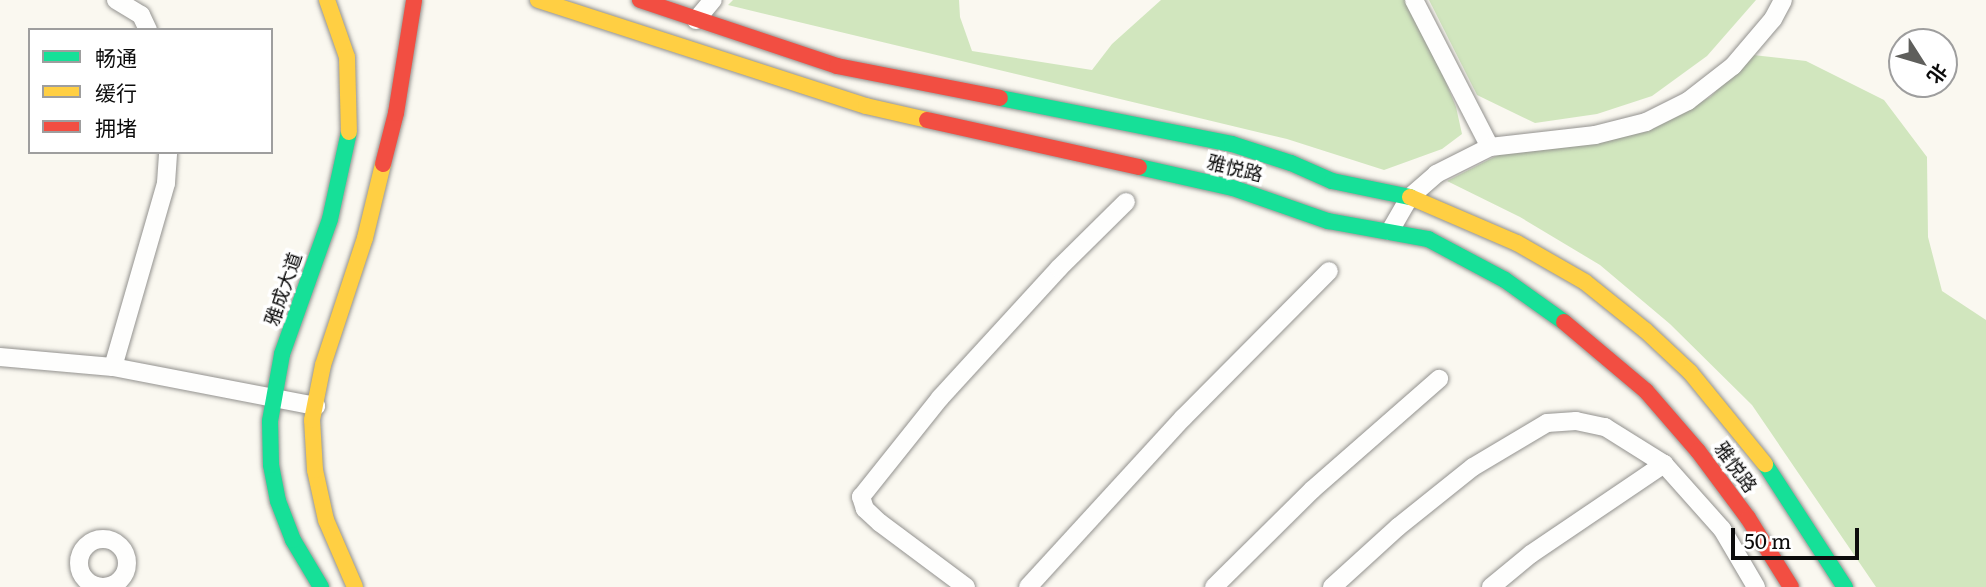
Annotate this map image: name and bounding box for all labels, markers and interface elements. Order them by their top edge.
legend [28,28,273,154]
north arrow [1888,28,1958,98]
text: 畅通 [95,41,137,72]
text: 北 [1921,58,1955,90]
text: 缓行 [95,76,137,107]
text: 拥堵 [95,111,137,142]
street label: 雅悦路 [1205,150,1265,186]
street label: 雅成大道 [260,249,306,329]
street label: 雅悦路 [1710,437,1762,497]
scale bar [1734,514,1862,558]
text: 50 m [1744,524,1791,555]

